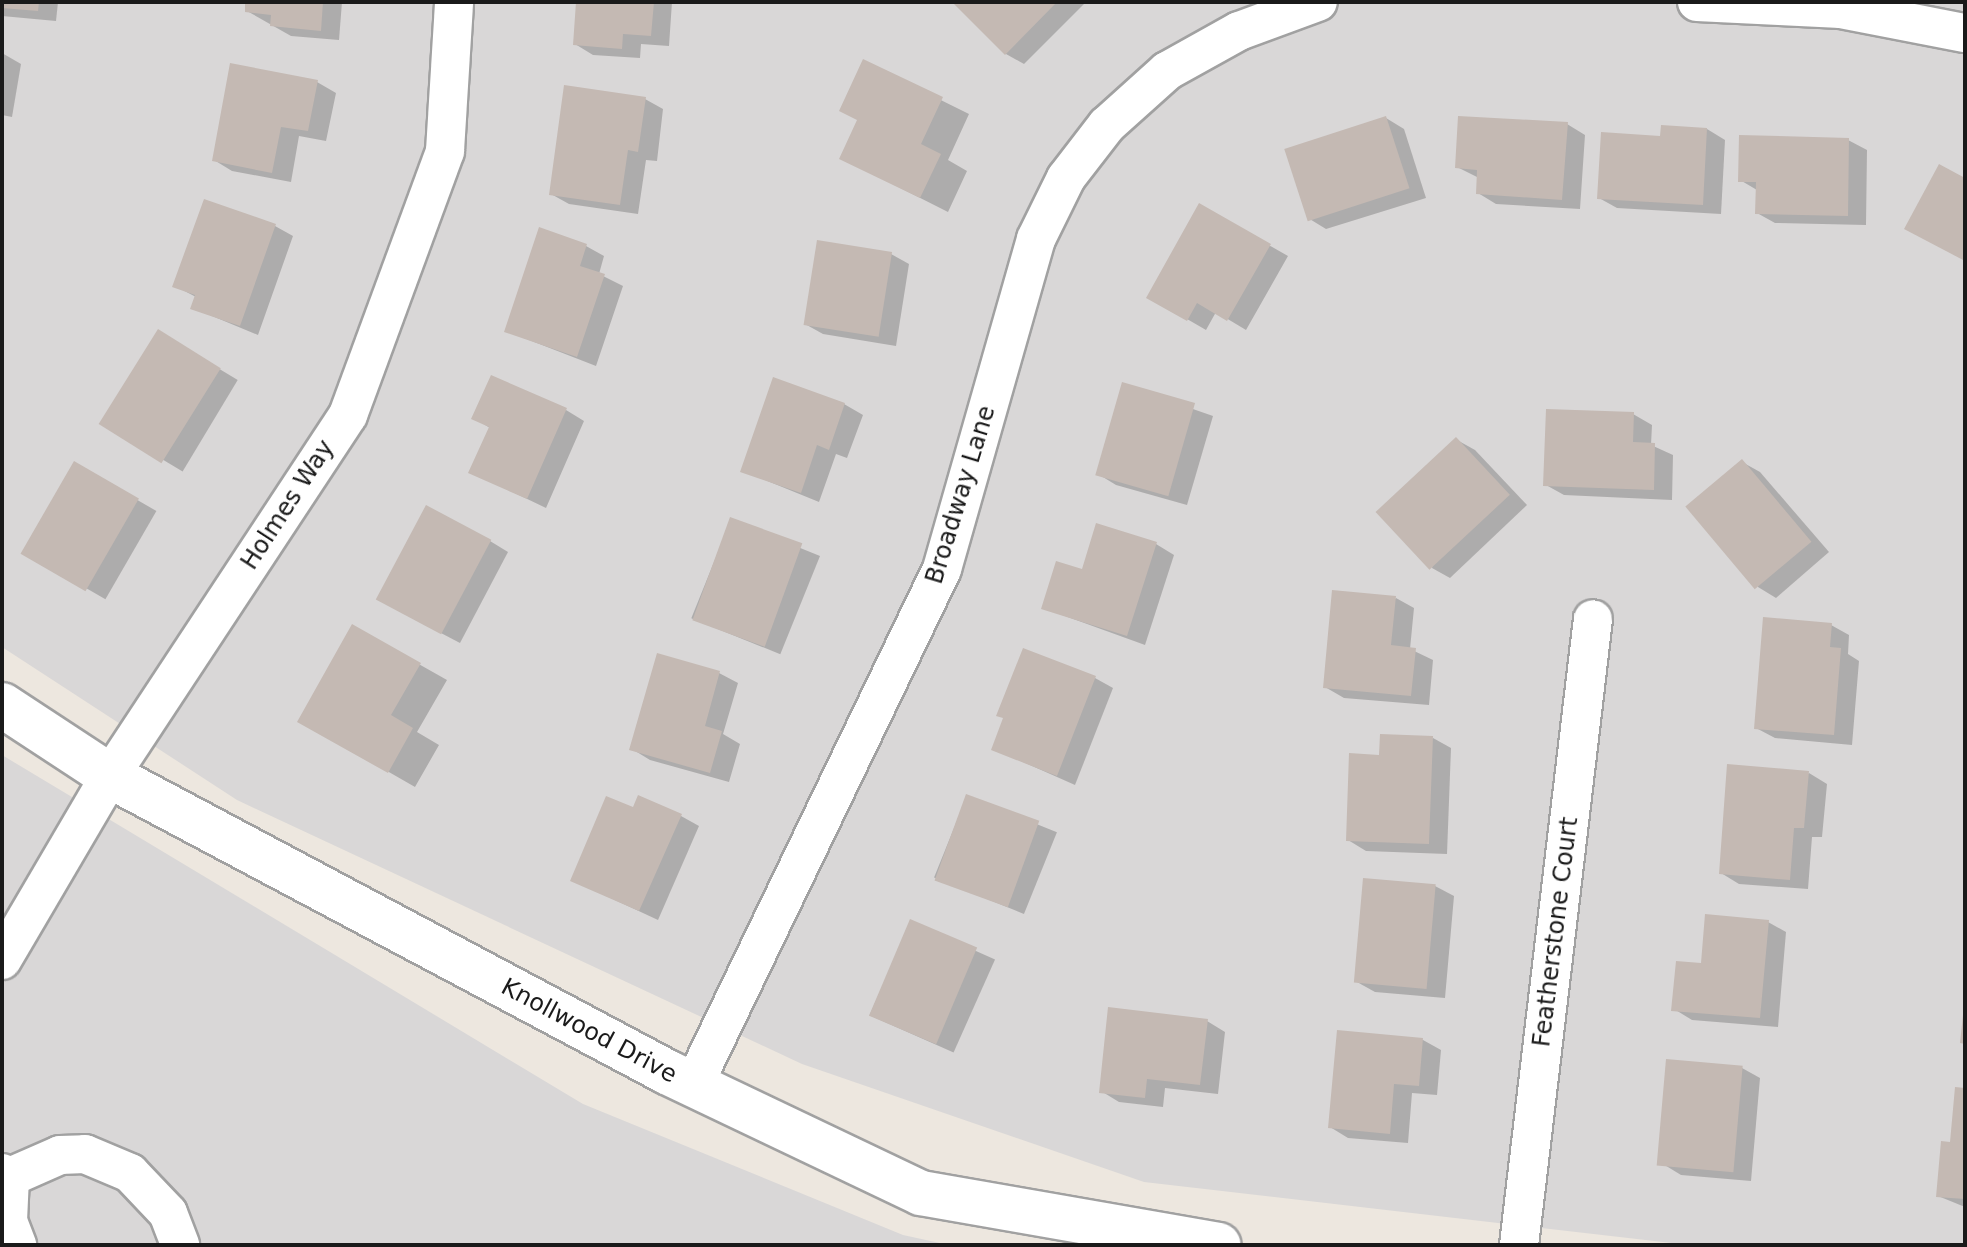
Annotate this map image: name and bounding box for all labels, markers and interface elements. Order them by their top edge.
street label: Broadway Lane [920,402,1002,588]
street label: Holmes Way [235,435,341,575]
street label: Featherstone Court [1528,815,1584,1049]
street label: Knollwood Drive [496,973,682,1089]

